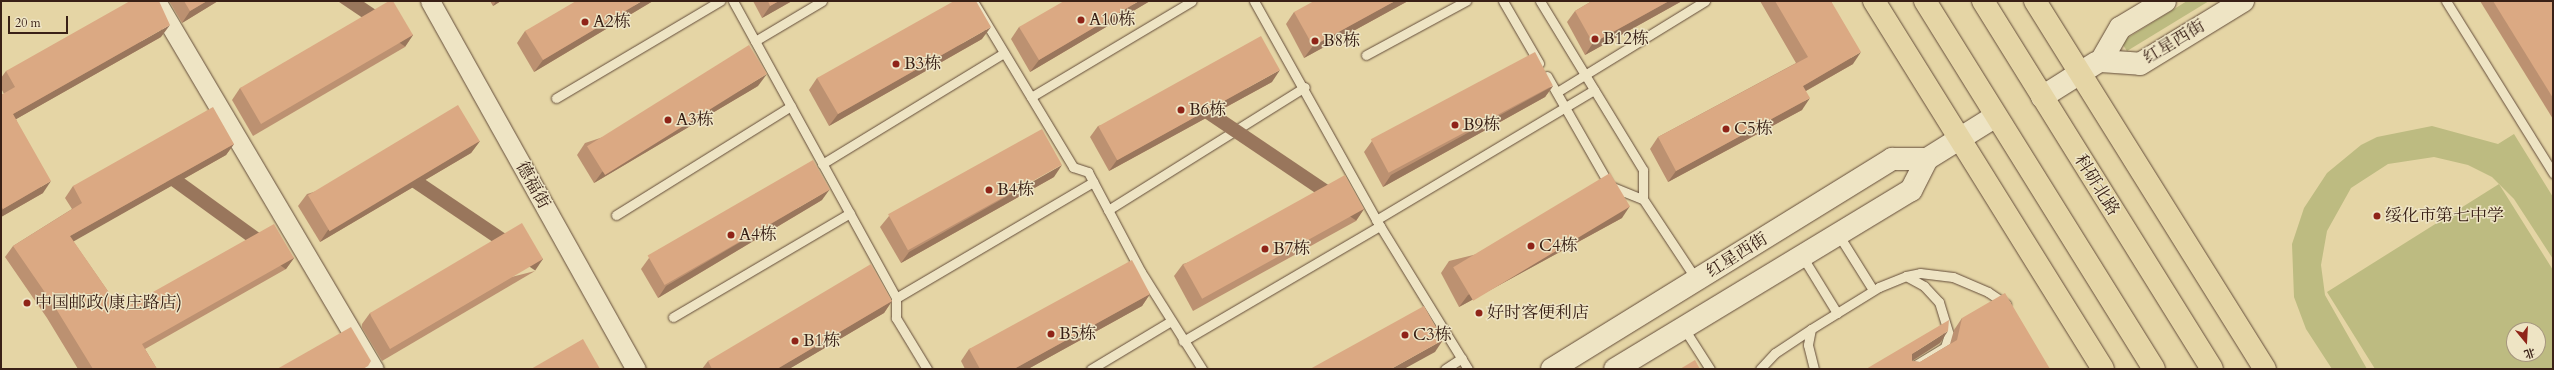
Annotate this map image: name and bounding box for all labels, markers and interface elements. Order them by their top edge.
scale bar [10,8,70,34]
place label: A10栋 [1089,10,1136,30]
place label: A2栋 [593,12,631,32]
text: 20 m [15,15,41,31]
marker: A10栋 [1076,15,1086,25]
street label: 红星西街 [2140,16,2208,68]
marker: A2栋 [580,17,590,27]
place label: B12栋 [1603,29,1649,49]
place label: B8栋 [1323,31,1360,51]
marker: B12栋 [1590,34,1600,44]
marker: B8栋 [1310,36,1320,46]
place label: B3栋 [904,54,941,74]
marker: B3栋 [891,59,901,69]
place label: B6栋 [1189,100,1226,120]
marker: B6栋 [1176,105,1186,115]
place label: A3栋 [676,110,714,130]
marker: A3栋 [663,115,673,125]
place label: B9栋 [1463,115,1500,135]
place label: C5栋 [1734,119,1773,139]
marker: B9栋 [1450,120,1460,130]
marker: C5栋 [1721,124,1731,134]
street label: 科研北路 [2070,151,2124,219]
street label: 德福街 [512,158,554,212]
place label: B4栋 [997,180,1034,200]
marker: B4栋 [984,185,994,195]
place label: 绥化市第七中学 [2385,206,2504,226]
marker: 绥化市第七中学 [2372,211,2382,221]
place label: A4栋 [739,225,777,245]
street label: 红星西街 [1703,228,1771,282]
marker: A4栋 [726,230,736,240]
place label: C4栋 [1539,236,1578,256]
place label: B7栋 [1273,239,1310,259]
marker: C4栋 [1526,241,1536,251]
marker: B7栋 [1260,244,1270,254]
place label: 中国邮政(康庄路店) [35,293,182,313]
marker: 中国邮政(康庄路店) [22,298,32,308]
place label: 好时客便利店 [1487,303,1589,323]
marker: 好时客便利店 [1474,308,1484,318]
north arrow [2506,322,2546,362]
place label: B5栋 [1059,324,1096,344]
place label: C3栋 [1413,325,1452,345]
marker: B5栋 [1046,329,1056,339]
marker: C3栋 [1400,330,1410,340]
place label: B1栋 [803,331,840,351]
marker: B1栋 [790,336,800,346]
text: 北 [2522,344,2537,362]

